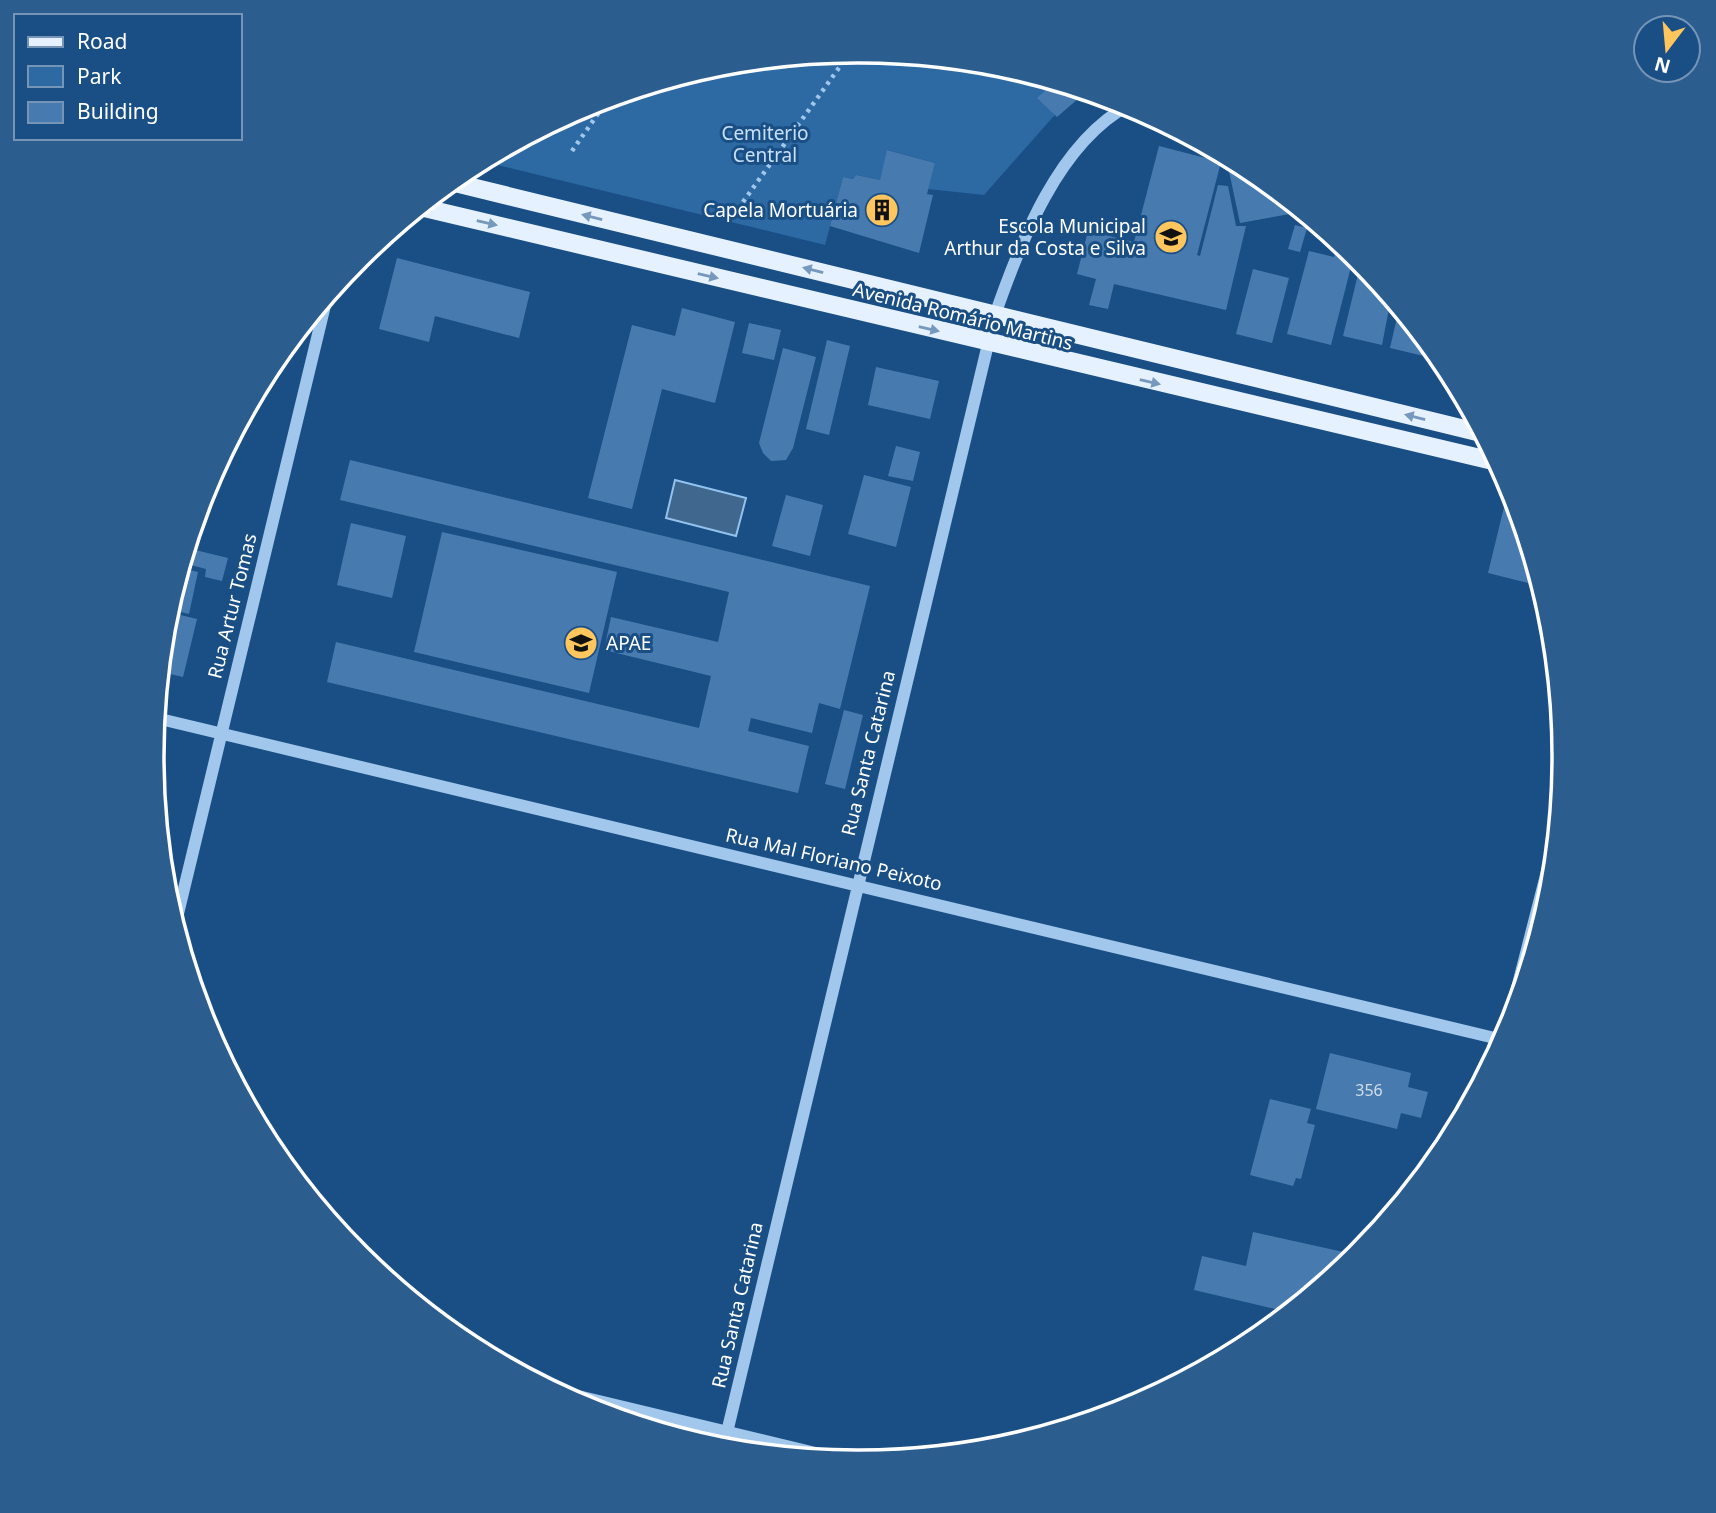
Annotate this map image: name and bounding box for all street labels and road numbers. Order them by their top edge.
street label: Avenida Romário Martins [850,276,1076,356]
street label: Rua Artur Tomas [201,531,263,681]
street label: Rua Santa Catarina [835,667,901,839]
street label: Rua Mal Floriano Peixoto [723,821,945,897]
street label: Rua Santa Catarina [705,1219,769,1391]

